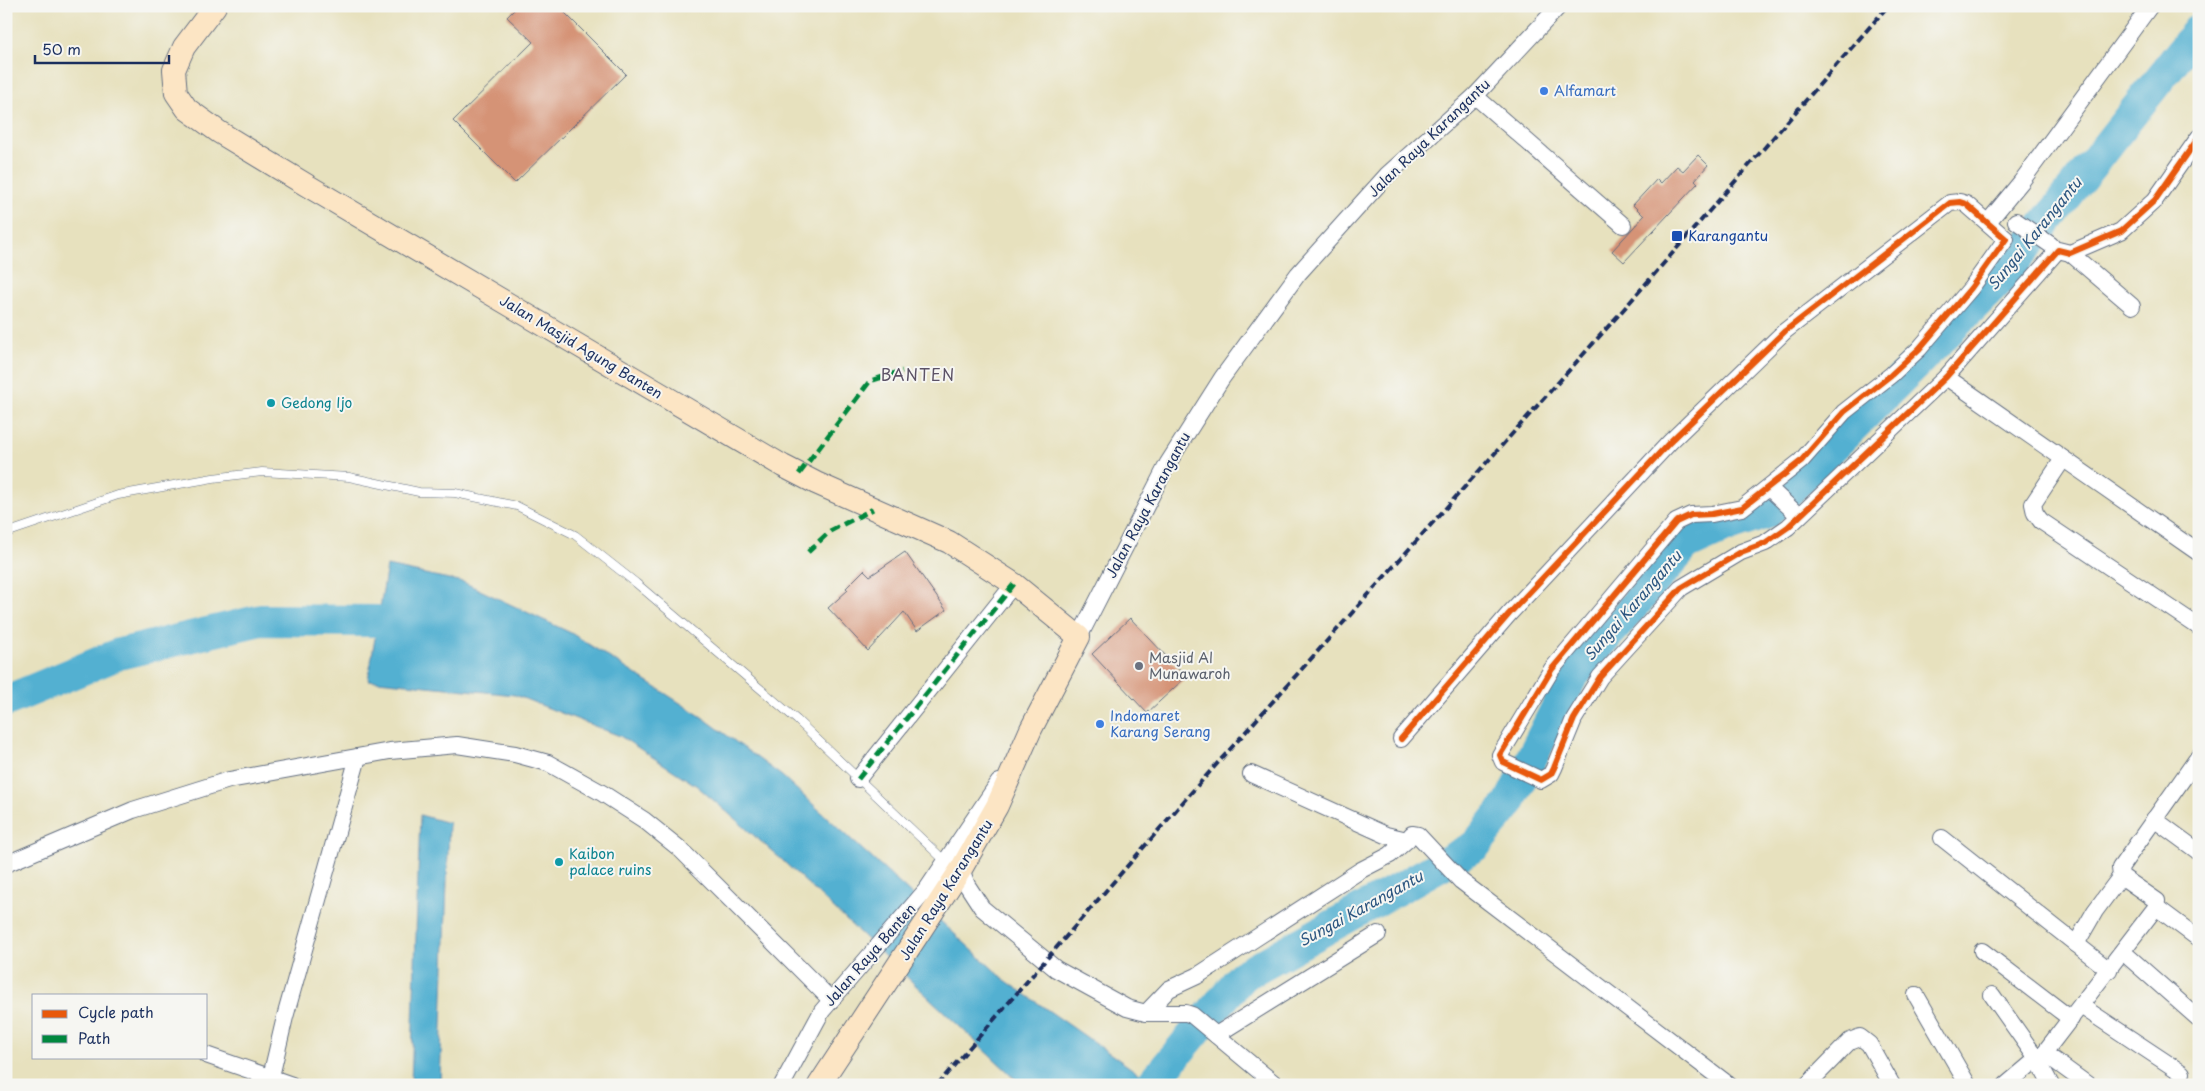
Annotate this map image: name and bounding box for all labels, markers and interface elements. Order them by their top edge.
scale bar [35,32,169,64]
text: 50 m [42,37,81,60]
street label: Jalan Raya Karangantu [1363,74,1494,202]
place label: Alfamart [1554,80,1617,101]
marker: Alfamart [1538,85,1550,97]
water label: Sungai Karangantu [1981,171,2087,294]
place label: Karangantu [1688,225,1768,246]
marker: Karangantu [1670,229,1684,243]
street label: Jalan Masjid Agung Banten [496,290,667,404]
district label: BANTEN [881,362,955,386]
place label: Gedong Ijo [281,392,353,413]
marker: Gedong Ijo [265,397,277,409]
street label: Jalan Raya Karangantu [1100,428,1195,581]
water label: Sungai Karangantu [1578,544,1687,665]
place label: Masjid Al Munawaroh [1149,647,1231,684]
marker: Masjid Al Munawaroh [1133,660,1145,672]
place label: Indomaret Karang Serang [1110,705,1211,742]
marker: Indomaret Karang Serang [1094,718,1106,730]
street label: Jalan Raya Karangantu [894,815,998,964]
place label: Kaibon palace ruins [569,843,651,880]
marker: Kaibon palace ruins [553,856,565,868]
water label: Sungai Karangantu [1294,863,1428,951]
street label: Jalan Raya Banten [819,899,920,1011]
legend [32,994,208,1058]
text: Cycle path [78,1000,154,1023]
text: Path [78,1026,110,1049]

